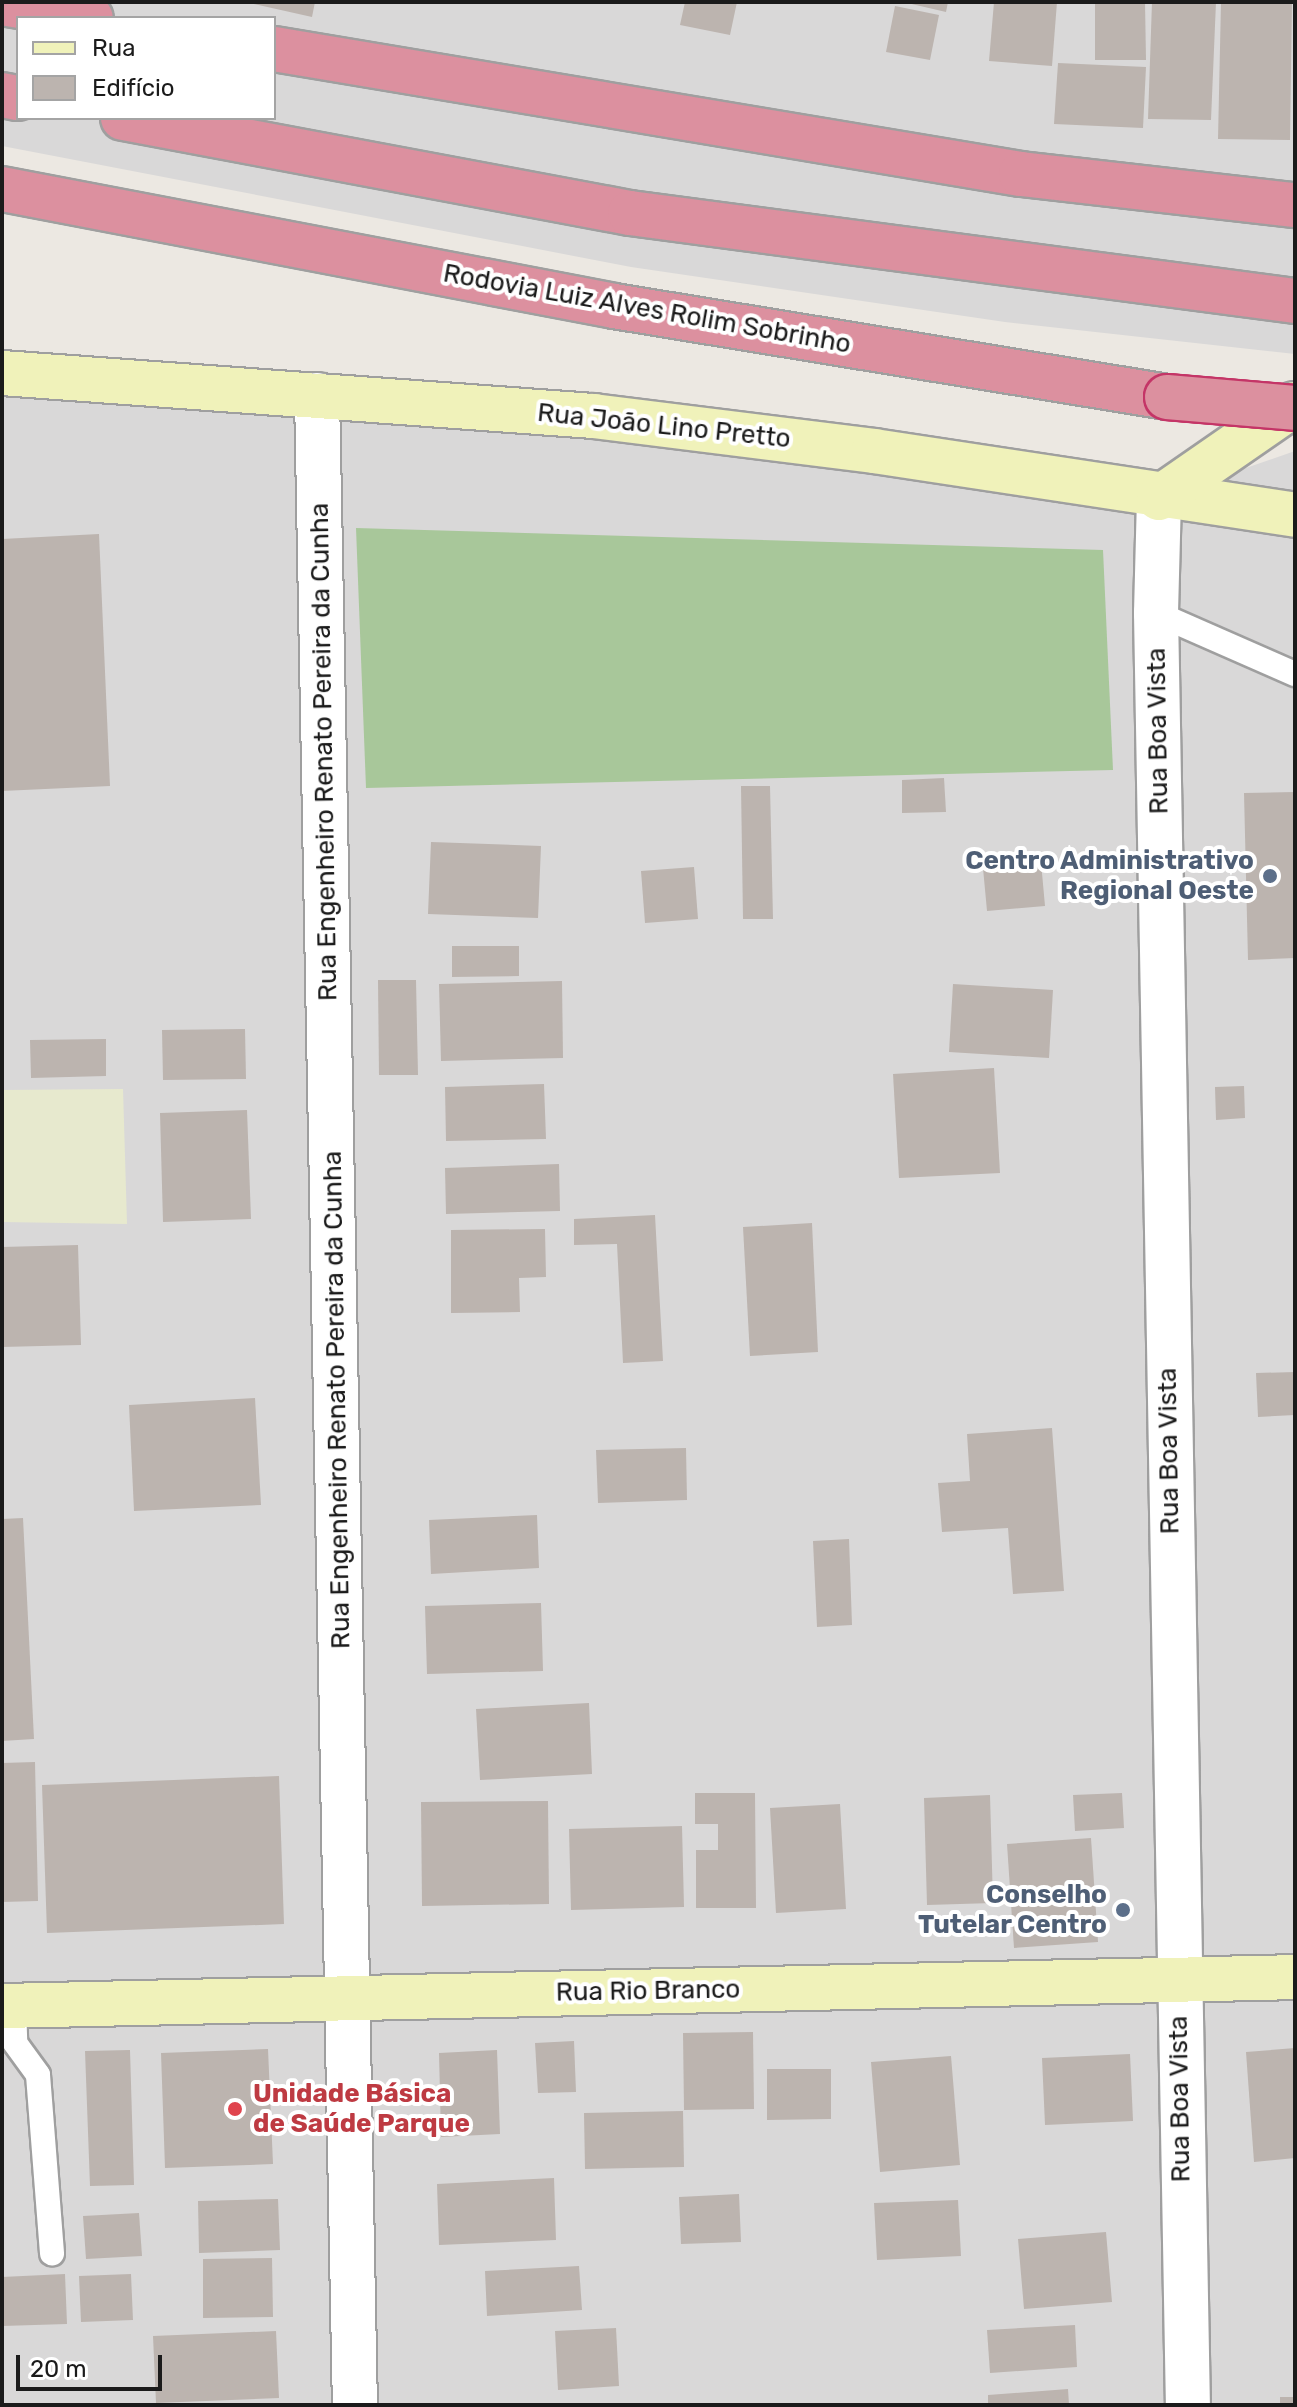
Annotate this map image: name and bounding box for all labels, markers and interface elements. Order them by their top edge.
legend [16,16,276,120]
text: Rua [92,34,135,62]
text: Edifício [92,74,175,102]
street label: Rodovia Luiz Alves Rolim Sobrinho [440,258,854,360]
street label: Rua João Lino Pretto [536,397,792,455]
street label: Rua Engenheiro Renato Pereira da Cunha [304,503,344,1001]
street label: Rua Boa Vista [1141,647,1175,815]
place label: Centro Administrativo Regional Oeste [965,845,1254,906]
marker: Centro Administrativo Regional Oeste [1261,867,1279,885]
street label: Rua Engenheiro Renato Pereira da Cunha [317,1151,357,1649]
street label: Rua Boa Vista [1152,1367,1186,1535]
place label: Conselho Tutelar Centro [918,1879,1107,1940]
marker: Conselho Tutelar Centro [1114,1901,1132,1919]
street label: Rua Rio Branco [556,1974,740,2008]
street label: Rua Boa Vista [1163,2015,1197,2183]
place label: Unidade Básica de Saúde Parque [253,2078,470,2140]
marker: Unidade Básica de Saúde Parque [224,2098,246,2120]
scale bar [20,2339,166,2389]
text: 20 m [30,2355,87,2383]

